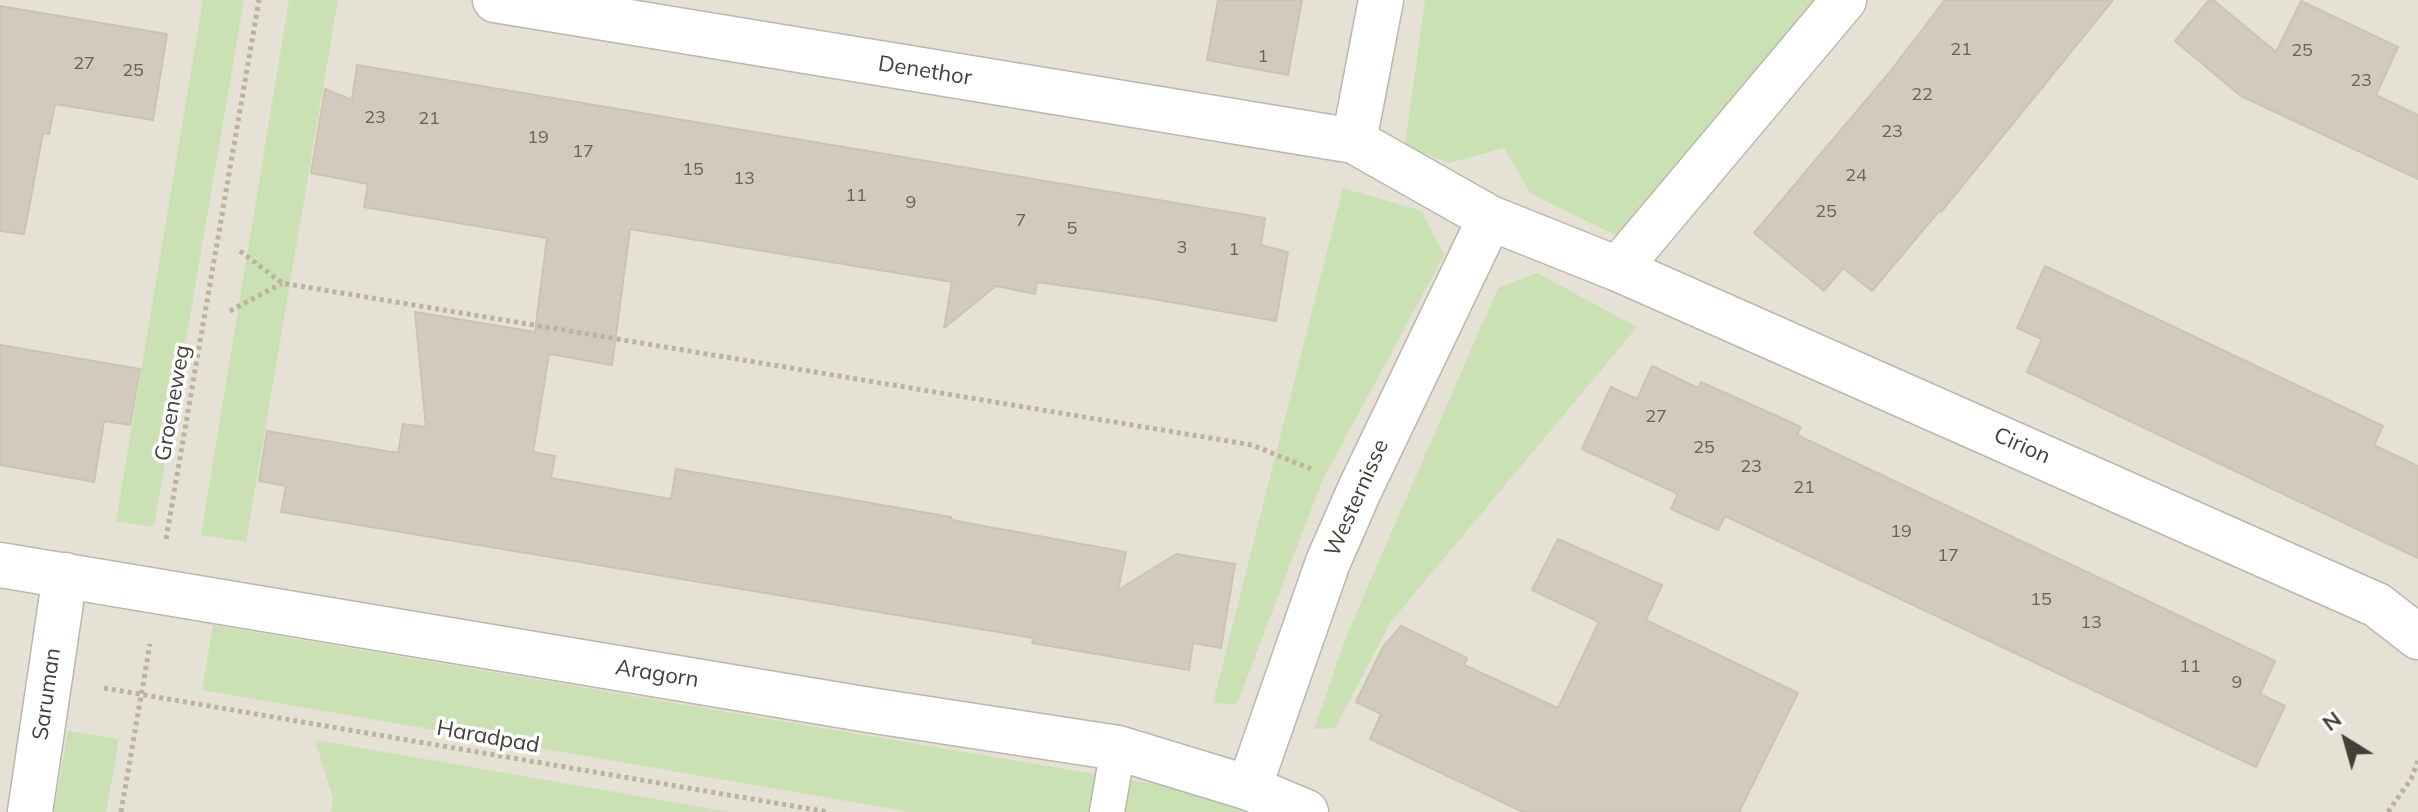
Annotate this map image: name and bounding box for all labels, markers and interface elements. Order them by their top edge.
house number: 21 [1950,39,1972,61]
house number: 25 [2291,40,2313,62]
house number: 1 [1258,46,1268,68]
street label: Denethor [876,51,974,91]
house number: 27 [73,53,95,75]
house number: 25 [122,60,144,82]
house number: 23 [2350,70,2372,92]
house number: 22 [1911,84,1933,106]
house number: 23 [364,107,386,129]
house number: 21 [418,108,440,130]
house number: 23 [1881,121,1903,143]
house number: 19 [527,127,549,149]
house number: 17 [572,141,594,163]
house number: 15 [682,159,704,181]
house number: 24 [1845,165,1867,187]
house number: 13 [733,168,755,190]
house number: 11 [845,185,867,207]
house number: 9 [906,192,916,214]
house number: 25 [1815,201,1837,223]
house number: 7 [1016,210,1026,232]
house number: 5 [1067,218,1077,240]
house number: 3 [1177,237,1187,259]
house number: 1 [1229,239,1239,261]
street label: Groeneweg [150,343,196,463]
house number: 27 [1645,406,1667,428]
street label: Cirion [1990,422,2054,470]
street label: Westernisse [1319,435,1395,561]
house number: 25 [1693,437,1715,459]
house number: 23 [1740,456,1762,478]
house number: 21 [1793,477,1815,499]
house number: 19 [1890,521,1912,543]
house number: 17 [1937,545,1959,567]
house number: 15 [2030,589,2052,611]
house number: 13 [2080,612,2102,634]
street label: Saruman [27,646,67,742]
street label: Aragorn [613,654,701,694]
house number: 11 [2179,656,2201,678]
house number: 9 [2232,672,2242,694]
north arrow [2306,700,2386,780]
text: N [2316,705,2347,737]
street label: Haradpad [435,715,541,759]

